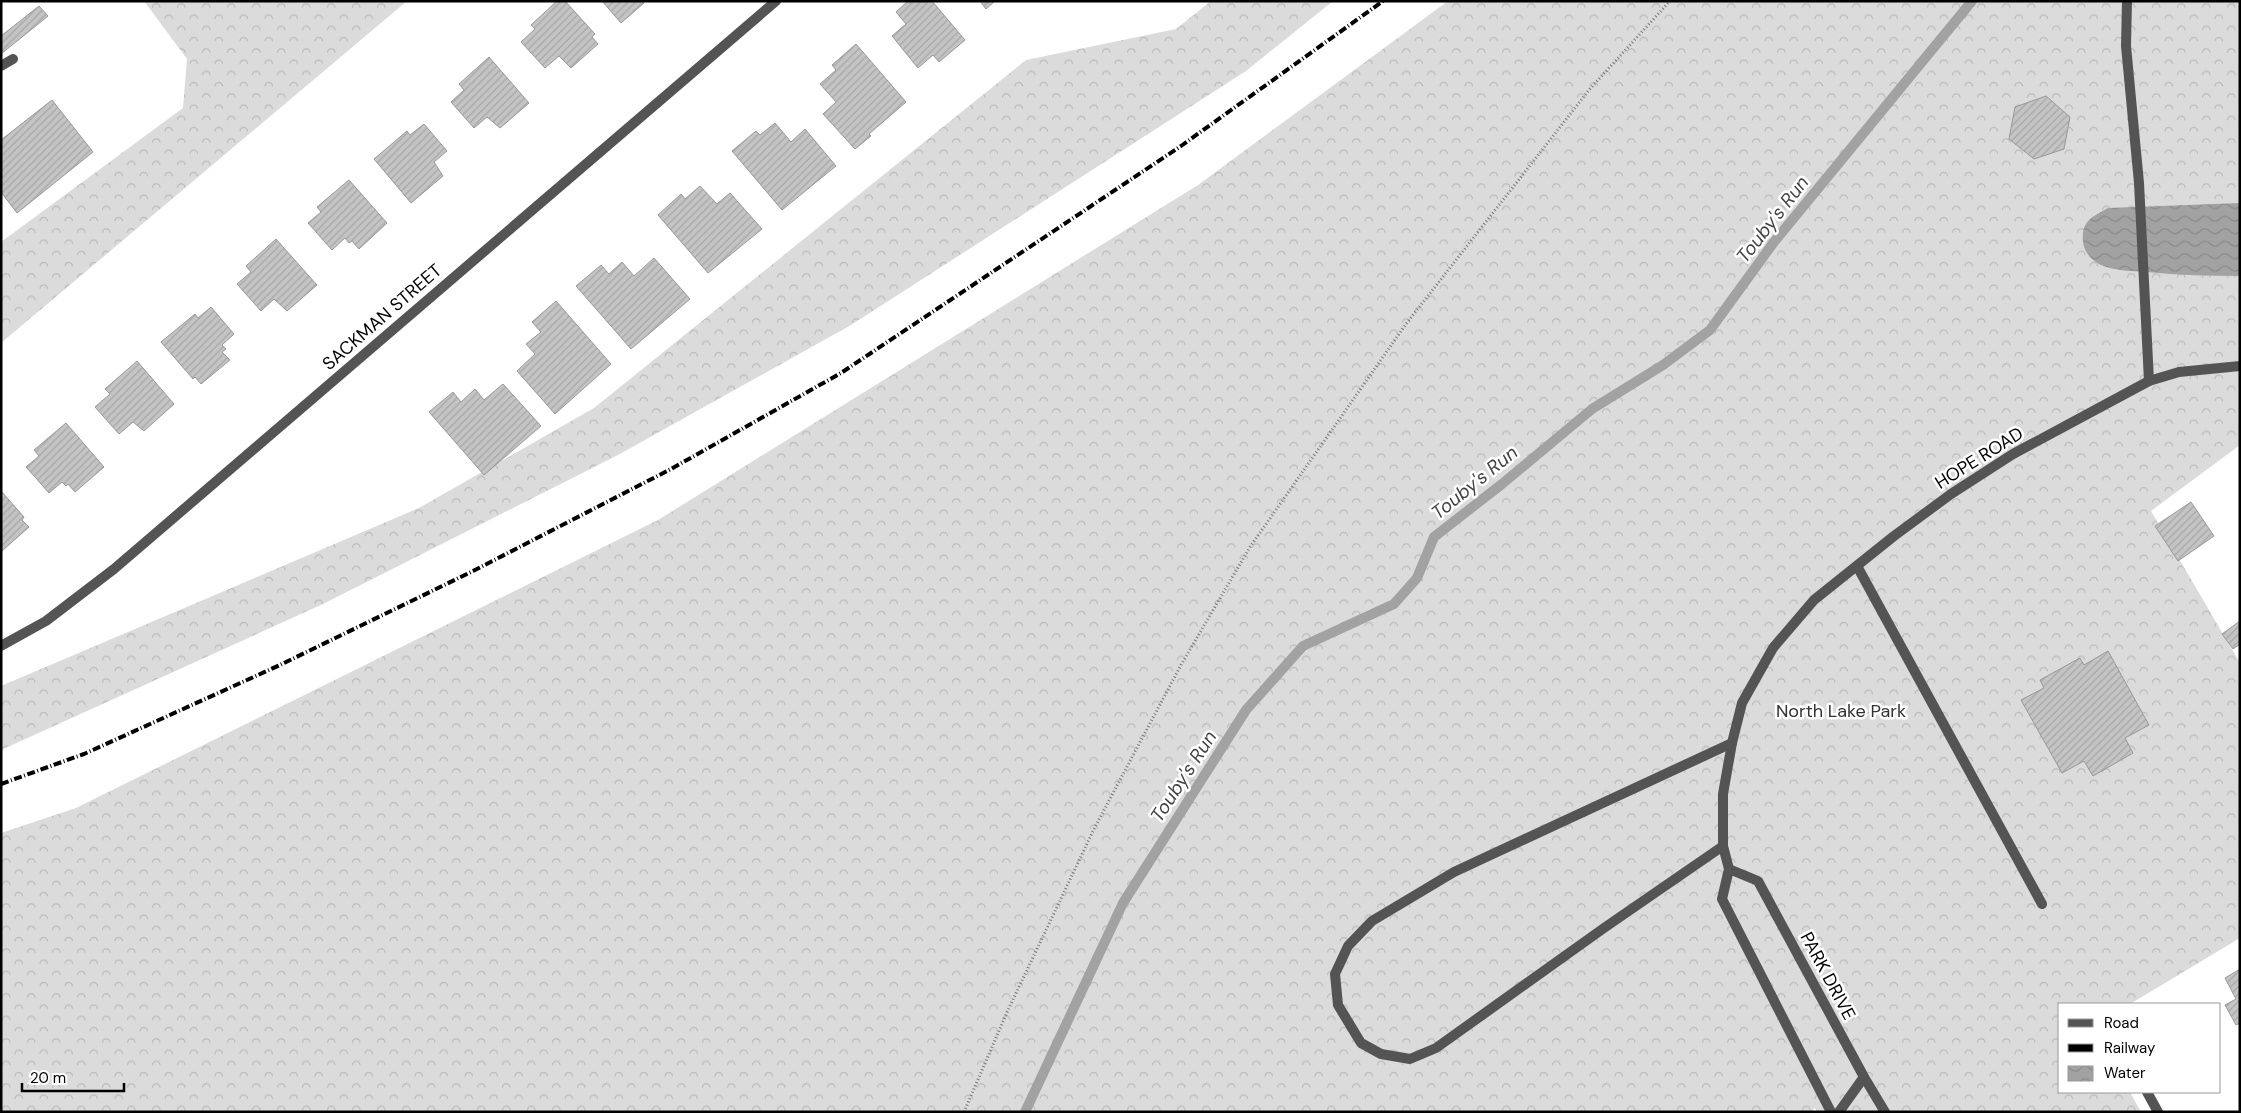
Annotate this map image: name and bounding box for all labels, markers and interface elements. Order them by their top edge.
water label: Touby's Run [1730,171,1814,268]
street label: SACKMAN STREET [317,258,447,376]
street label: HOPE ROAD [1930,421,2028,495]
water label: Touby's Run [1426,440,1523,525]
park label: North Lake Park [1776,699,1906,723]
water label: Touby's Run [1145,726,1222,827]
street label: PARK DRIVE [1795,928,1861,1024]
legend [2058,1003,2221,1093]
text: Road [2104,1013,2139,1033]
text: Railway [2104,1038,2156,1058]
scale bar [22,1060,125,1092]
text: Water [2104,1063,2146,1083]
text: 20 m [30,1068,66,1088]

